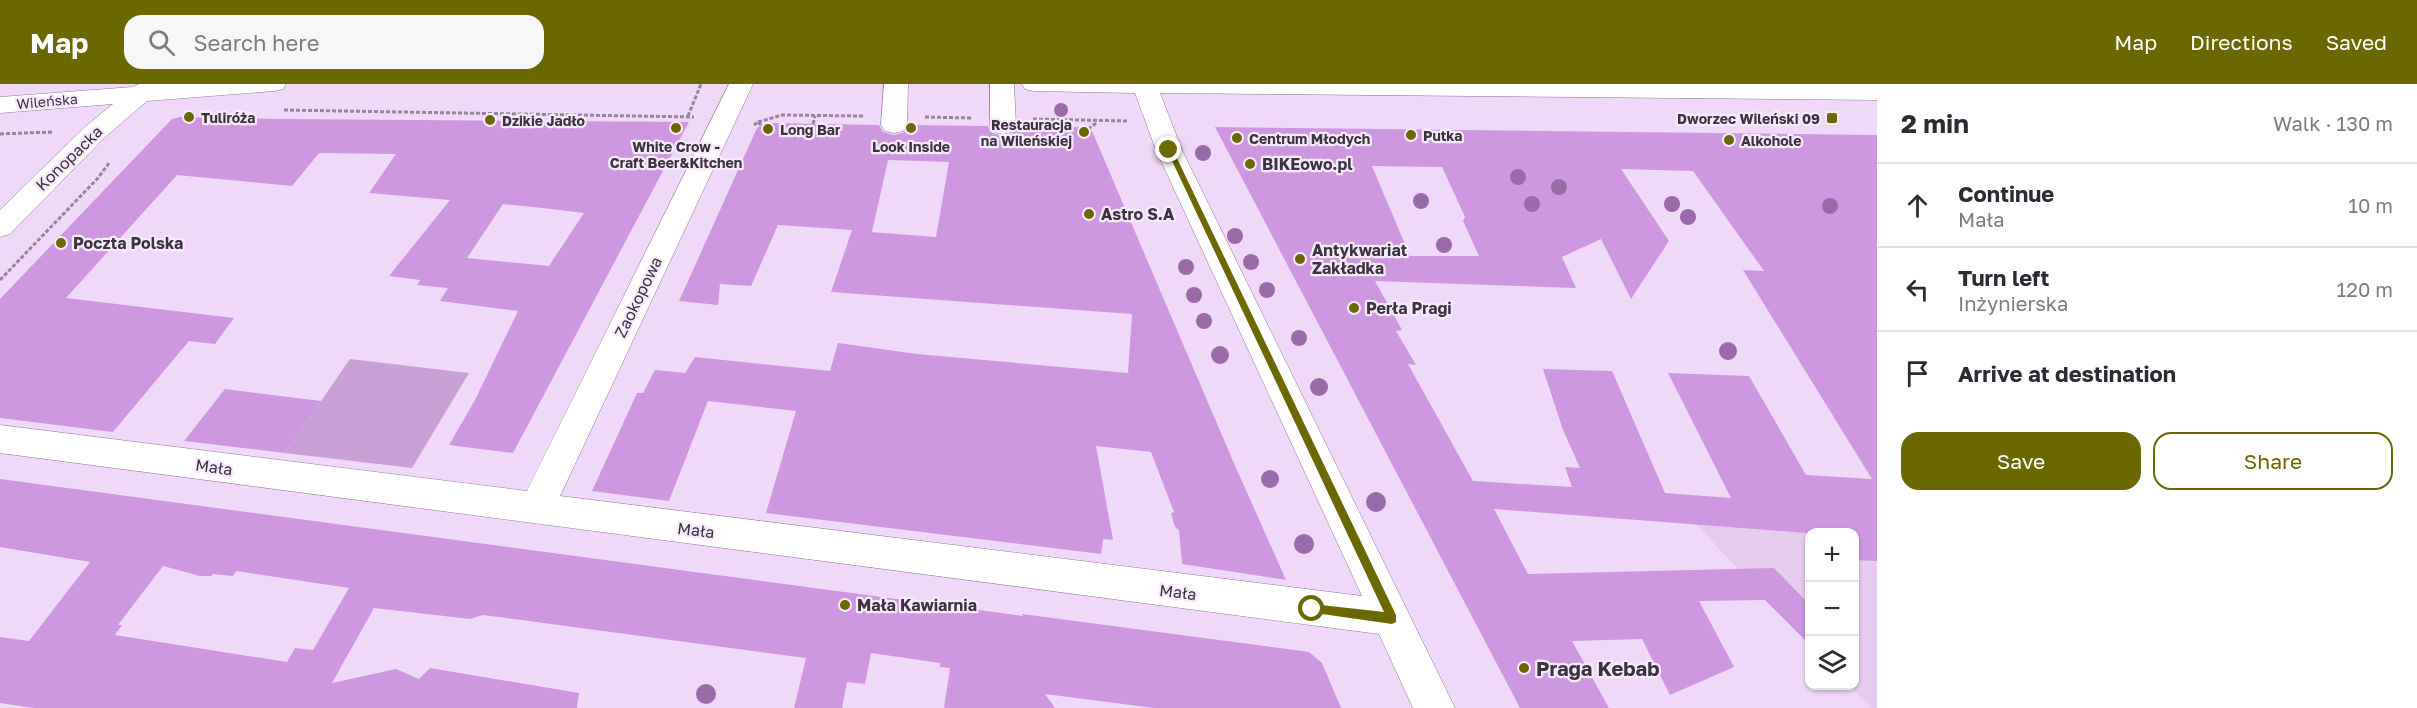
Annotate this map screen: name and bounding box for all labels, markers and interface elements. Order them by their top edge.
search box [124,15,544,69]
text: Map [30,26,88,59]
icon: search [145,26,178,59]
text: Search here [193,29,319,56]
text: Map [2114,29,2157,55]
text: Directions [2190,29,2293,55]
text: Saved [2326,29,2387,55]
street label: Wileńska [16,90,78,112]
text: 2 min [1901,108,1969,139]
place label: Tuliróża [201,109,255,126]
marker: Tuliróża [182,110,196,124]
place label: Dworzec Wileński 09 [1677,110,1820,127]
marker: Dworzec Wileński 09 [1825,111,1839,125]
text: Walk · 130 m [2273,111,2393,135]
place label: Dzikie Jadło [502,112,585,129]
marker: Dzikie Jadło [483,113,497,127]
place label: Restauracja na Wileńskiej [981,116,1072,149]
street label: Konopacka [31,121,107,195]
marker: White Crow - Craft Beer&Kitchen [669,121,683,135]
place label: Long Bar [780,121,841,138]
marker: Look Inside [904,121,918,135]
marker: Long Bar [761,122,775,136]
marker: Restauracja na Wileńskiej [1077,125,1091,139]
place label: Putka [1423,127,1462,144]
marker: Putka [1404,128,1418,142]
place label: Centrum Młodych [1249,130,1370,147]
marker: Centrum Młodych [1230,131,1244,145]
place label: Alkohole [1741,132,1801,149]
marker: Alkohole [1722,133,1736,147]
route end [1155,136,1181,162]
place label: White Crow - Craft Beer&Kitchen [610,138,742,171]
place label: Look Inside [872,138,950,155]
place label: BIKEowo.pl [1262,154,1353,174]
marker: BIKEowo.pl [1243,157,1257,171]
text: Continue [1958,180,2054,207]
icon: ahead [1901,189,1934,222]
text: 10 m [2348,193,2393,217]
place label: Astro S.A [1101,204,1175,224]
marker: Astro S.A [1082,207,1096,221]
text: Mała [1958,207,2005,231]
place label: Poczta Polska [73,233,183,253]
marker: Poczta Polska [54,236,68,250]
place label: Antykwariat Zakładka [1312,240,1407,278]
marker: Antykwariat Zakładka [1293,252,1307,266]
street label: Zaokopowa [610,253,666,341]
text: Turn left [1958,264,2049,291]
icon: left [1901,273,1934,306]
text: 120 m [2337,277,2393,301]
text: Inżynierska [1958,291,2068,315]
place label: Perła Pragi [1366,298,1452,318]
marker: Perła Pragi [1347,301,1361,315]
icon: arrive [1901,357,1934,390]
text: Arrive at destination [1958,360,2176,387]
button: Save [1901,432,2141,490]
button: Share [2153,432,2393,490]
street label: Mała [194,455,234,479]
street label: Mała [676,518,716,542]
map controls [1805,528,1859,690]
button: + [1805,528,1859,582]
street label: Mała [1158,580,1198,604]
button: − [1805,582,1859,636]
place label: Mała Kawiarnia [857,595,977,615]
route start [1298,595,1324,621]
marker: Mała Kawiarnia [838,598,852,612]
button: layers [1805,636,1859,690]
place label: Praga Kebab [1536,656,1660,680]
marker: Praga Kebab [1517,661,1531,675]

